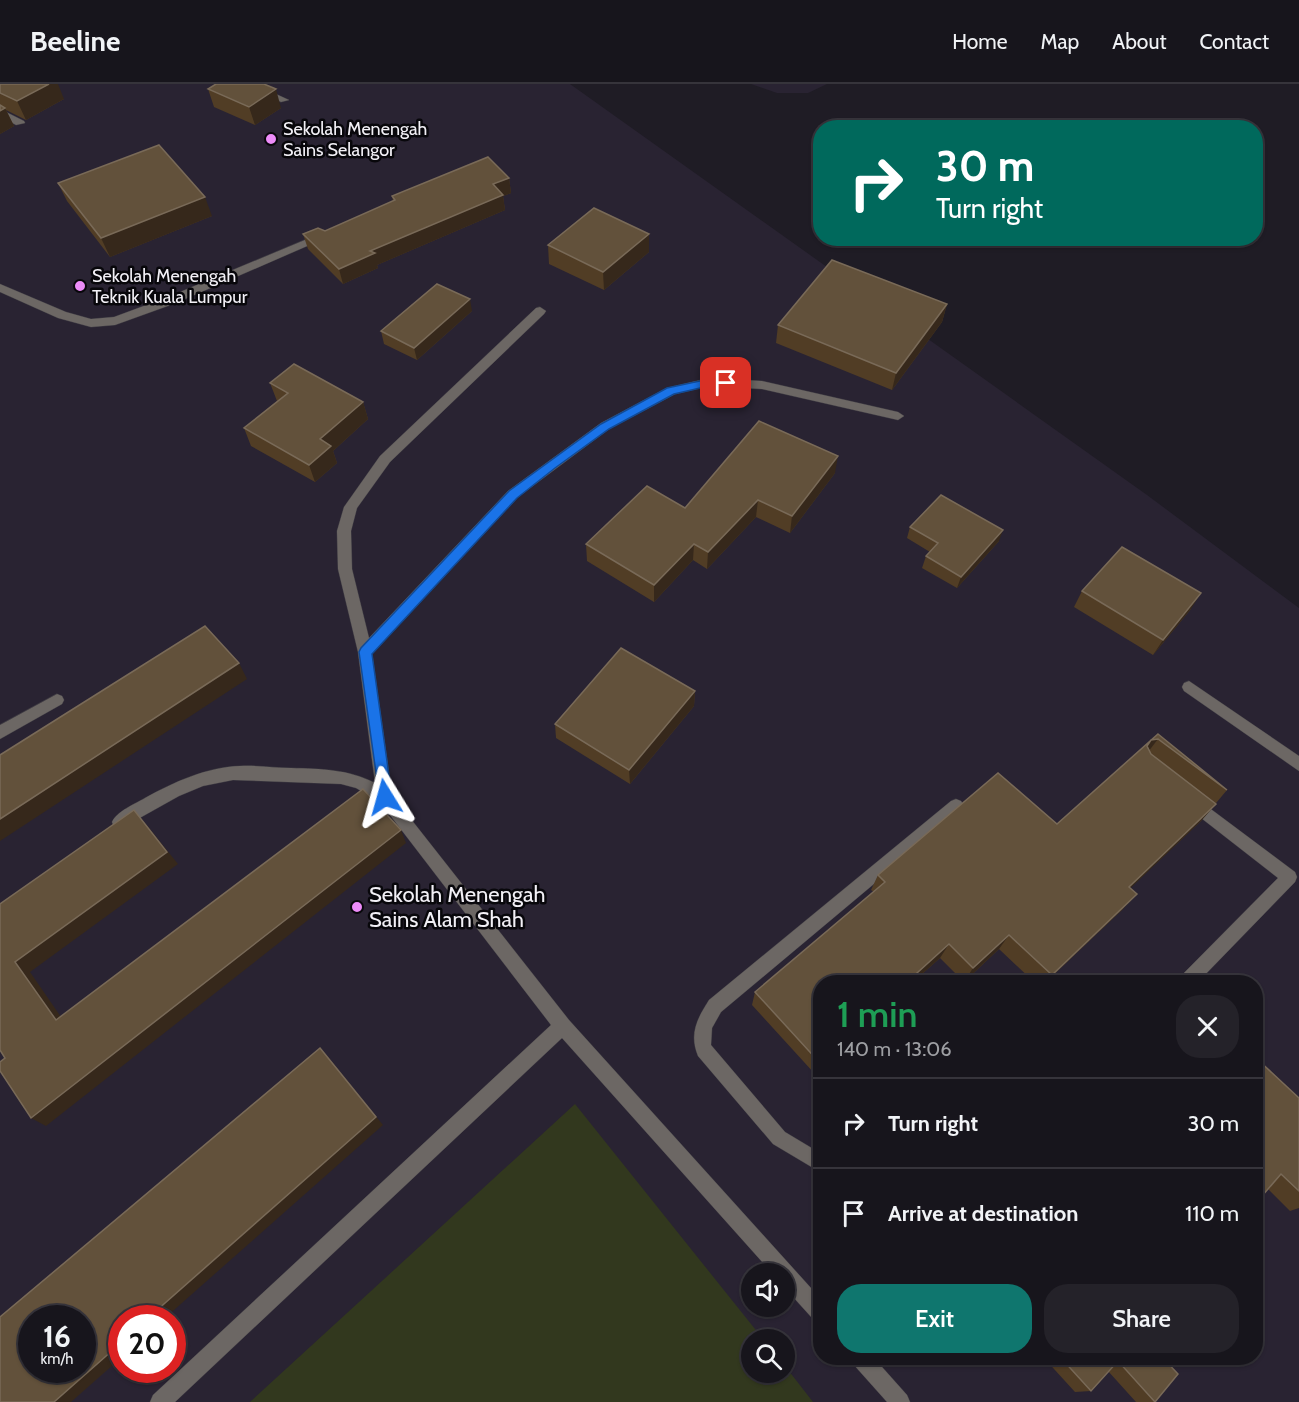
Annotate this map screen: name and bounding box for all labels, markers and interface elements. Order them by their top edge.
text: Beeline [30,24,120,58]
text: Home [952,29,1008,54]
text: Map [1041,29,1079,54]
text: About [1112,29,1166,54]
text: Contact [1199,29,1269,54]
place label: Sekolah Menengah Sains Selangor [283,118,427,161]
marker: Sekolah Menengah Sains Selangor [264,132,278,146]
text: 30 m [936,140,1034,192]
icon: right [837,144,915,222]
text: Turn right [936,192,1043,225]
place label: Sekolah Menengah Teknik Kuala Lumpur [92,265,248,308]
marker: Sekolah Menengah Teknik Kuala Lumpur [73,279,87,293]
pin [700,357,751,408]
icon: arrive [709,366,742,399]
position arrow [353,765,417,829]
place label: Sekolah Menengah Sains Alam Shah [369,881,545,933]
marker: Sekolah Menengah Sains Alam Shah [350,900,364,914]
text: 1 min [837,992,917,1036]
button: close [1176,995,1239,1058]
text: 140 m · 13:06 [837,1037,952,1061]
icon: right [837,1107,870,1140]
text: Turn right [888,1110,978,1137]
text: 30 m [1187,1110,1239,1137]
icon: arrive [837,1197,870,1230]
text: Arrive at destination [888,1200,1078,1227]
text: 110 m [1185,1200,1239,1227]
map controls [741,1263,795,1383]
button: sound [741,1263,795,1317]
button: Exit [837,1284,1032,1353]
button: Share [1044,1284,1239,1353]
speed limit sign: 20 [108,1305,186,1383]
text: 16 [43,1318,71,1355]
button: search [741,1329,795,1383]
text: km/h [41,1350,73,1368]

